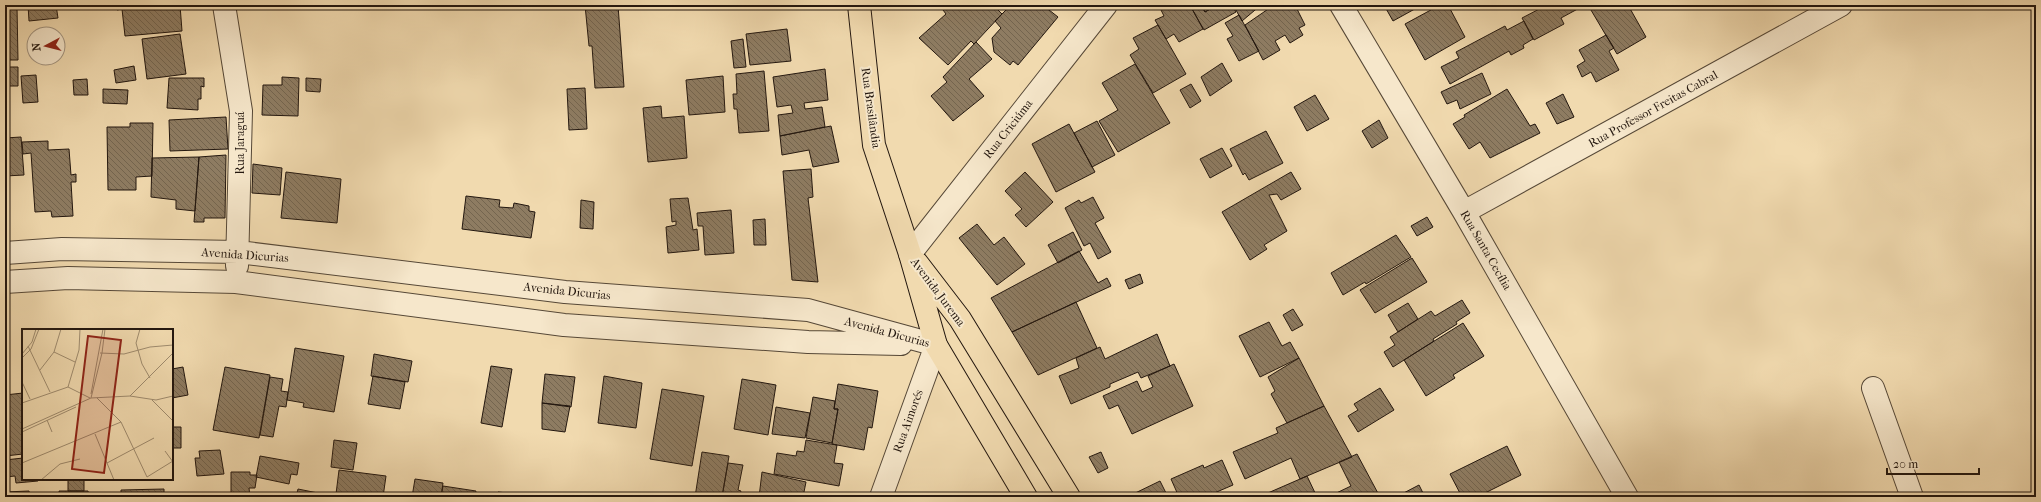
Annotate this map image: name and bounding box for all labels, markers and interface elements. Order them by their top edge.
north arrow [26,26,66,66]
text: N [30,42,44,52]
street label: Rua Brasilândia [858,67,884,150]
street label: Rua Professor Freitas Cabral [1586,67,1721,150]
street label: Rua Criciúma [981,96,1036,161]
street label: Rua Jaraguá [233,111,247,174]
street label: Rua Santa Cecília [1458,208,1515,293]
street label: Avenida Dicurias [200,245,290,265]
street label: Avenida Jurema [907,254,969,329]
street label: Avenida Dicurias [522,279,612,303]
street label: Avenida Dicurias [842,314,932,350]
inset map [22,329,173,480]
street label: Rua Aimorés [890,387,926,454]
scale bar [1887,450,1979,476]
text: 20 m [1893,457,1918,471]

